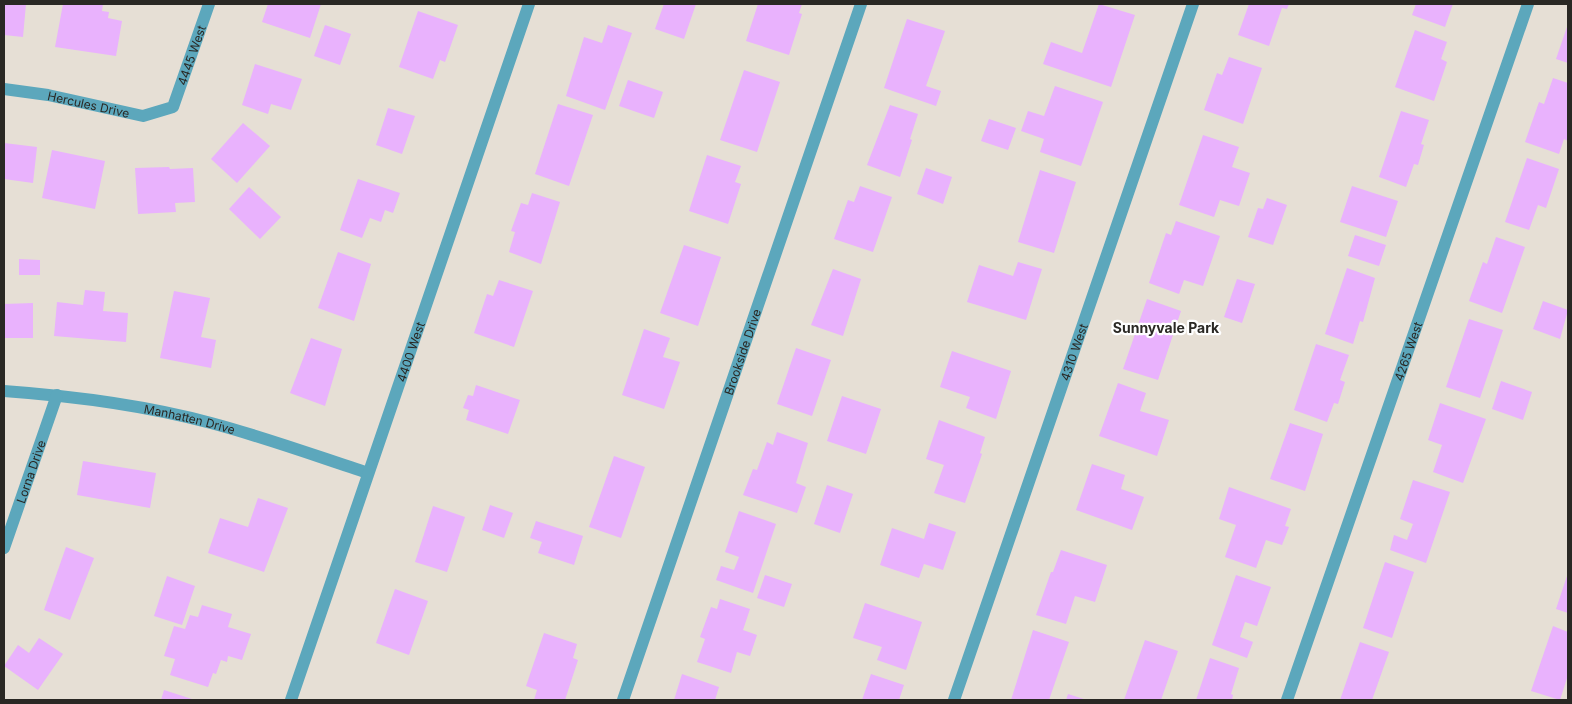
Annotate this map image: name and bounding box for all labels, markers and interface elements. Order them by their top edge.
street label: 4445 West [174,23,209,87]
street label: Hercules Drive [46,88,131,120]
street label: Brookside Drive [720,307,764,397]
district label: Sunnyvale Park [1113,319,1220,336]
street label: 4400 West [393,320,427,384]
street label: 4265 West [1391,320,1425,383]
street label: 4310 West [1057,321,1090,383]
street label: Manhatten Drive [143,401,237,437]
street label: Lorna Drive [13,438,48,505]

